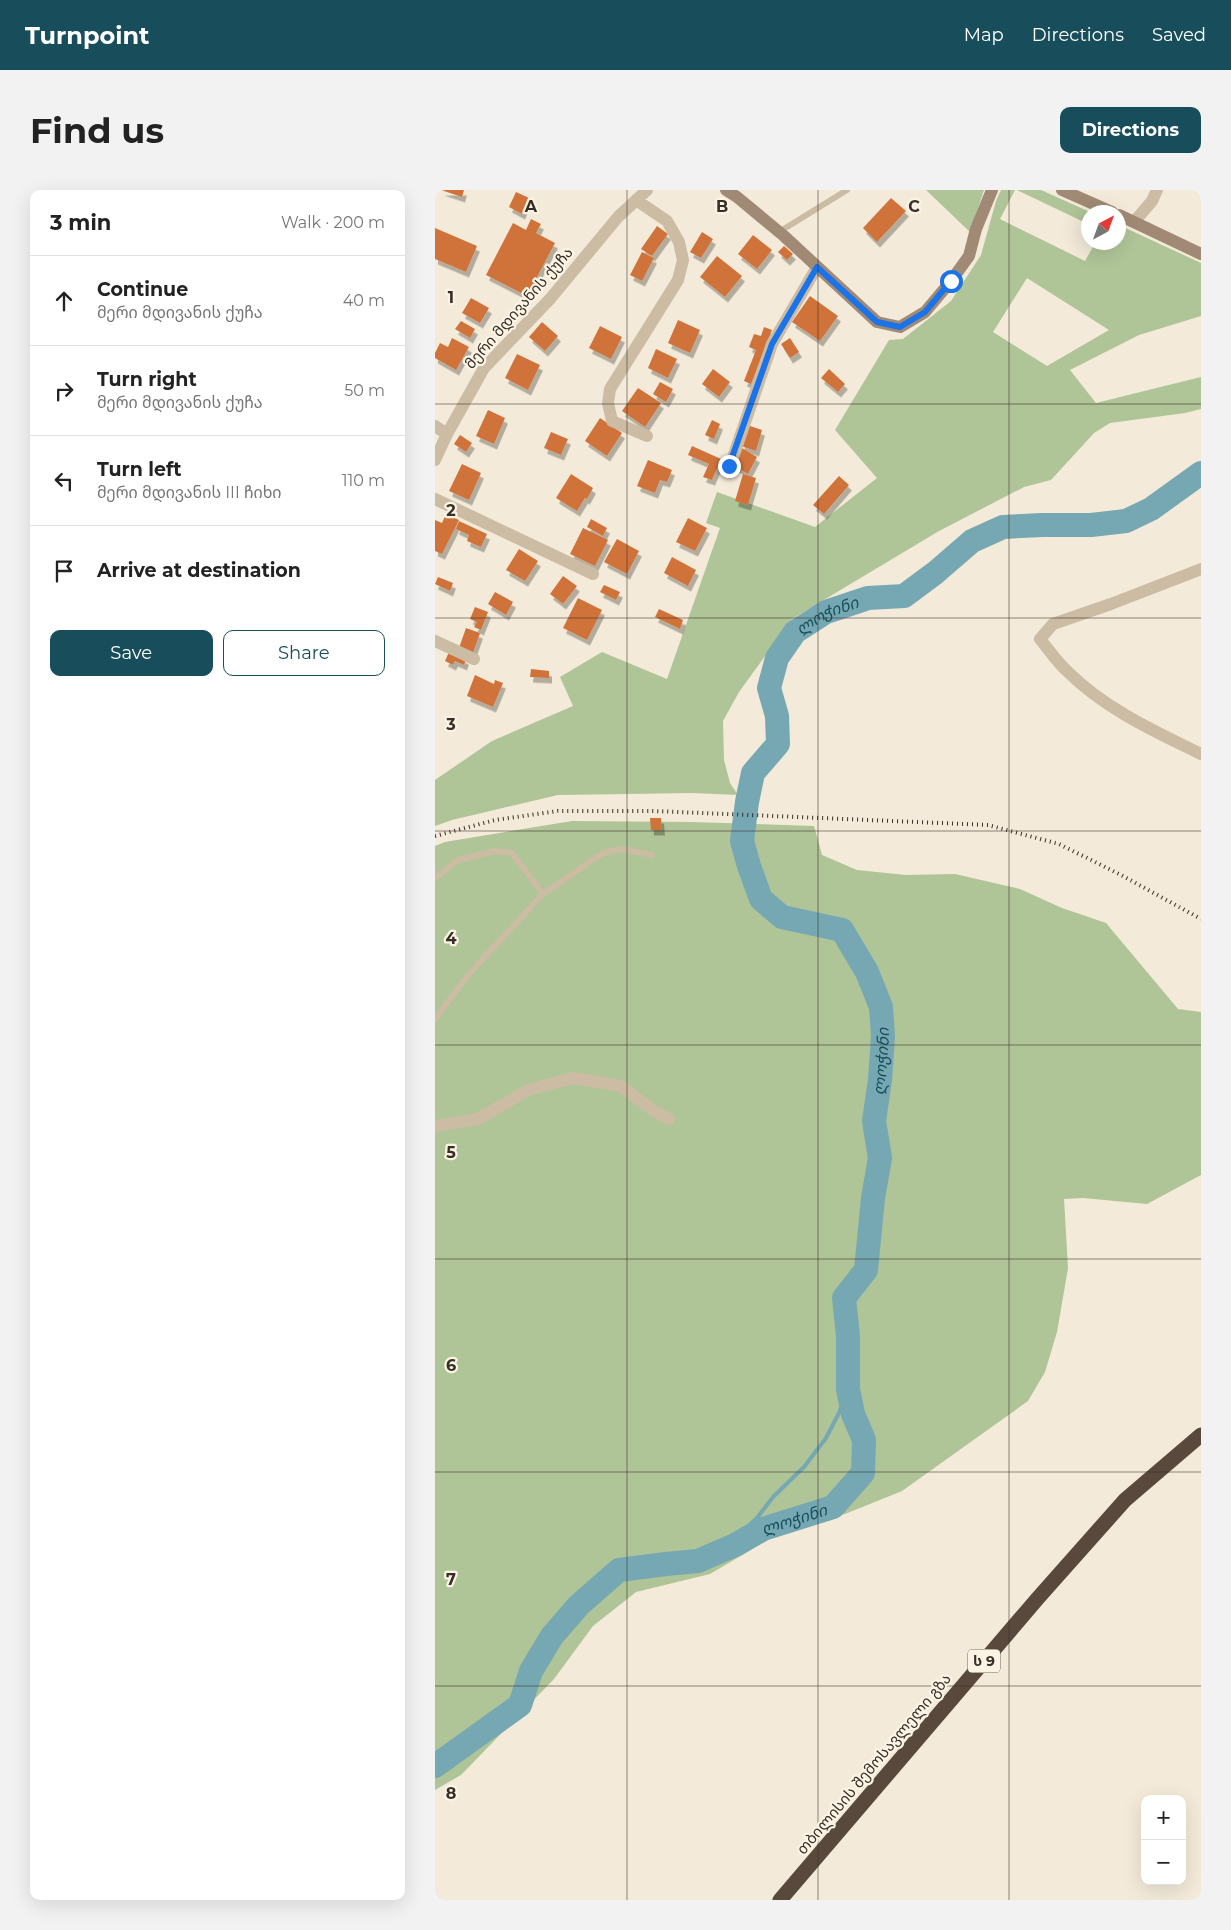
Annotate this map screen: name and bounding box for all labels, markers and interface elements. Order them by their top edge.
text: Turnpoint [25,21,149,50]
text: Map [964,24,1004,46]
text: Directions [1032,24,1124,46]
text: Saved [1152,24,1206,46]
button: Directions [1060,107,1201,153]
text: Find us [30,109,164,152]
text: A [524,197,538,216]
text: B [716,197,728,216]
text: C [908,197,920,216]
north arrow [1081,205,1126,250]
text: 3 min [50,210,111,235]
text: Walk · 200 m [281,213,385,232]
street label: მერი მდივანის ქუჩა [461,243,577,373]
route start [940,270,963,293]
text: Continue [97,278,188,301]
icon: ahead [50,287,78,315]
text: 1 [448,288,454,307]
text: 40 m [343,291,385,310]
text: მერი მდივანის ქუჩა [97,303,263,322]
text: Turn right [97,368,197,391]
icon: right [50,377,78,405]
text: 50 m [344,381,385,400]
text: მერი მდივანის ქუჩა [97,393,263,412]
route end [718,455,741,478]
text: Turn left [97,458,182,481]
icon: left [50,467,78,495]
text: 110 m [342,471,385,490]
text: მერი მდივანის III ჩიხი [97,483,282,502]
text: 2 [446,501,456,520]
icon: arrive [50,557,78,585]
text: Arrive at destination [97,559,301,582]
water label: ლოჭინი [792,593,861,639]
button: Save [50,630,213,676]
button: Share [223,630,385,676]
text: 3 [445,715,456,734]
text: 4 [445,929,457,948]
water label: ლოჭინი [869,1027,893,1097]
text: 5 [446,1143,456,1162]
text: 6 [446,1356,456,1375]
water label: ლოჭინი [759,1500,830,1539]
text: 7 [446,1570,456,1589]
road number: ს 9 [968,1650,1000,1672]
street label: თბილისის შემოსავლელი გზა [792,1669,955,1858]
text: 8 [446,1784,456,1803]
map controls [1141,1795,1186,1885]
button: + [1141,1795,1186,1840]
button: − [1141,1840,1186,1885]

